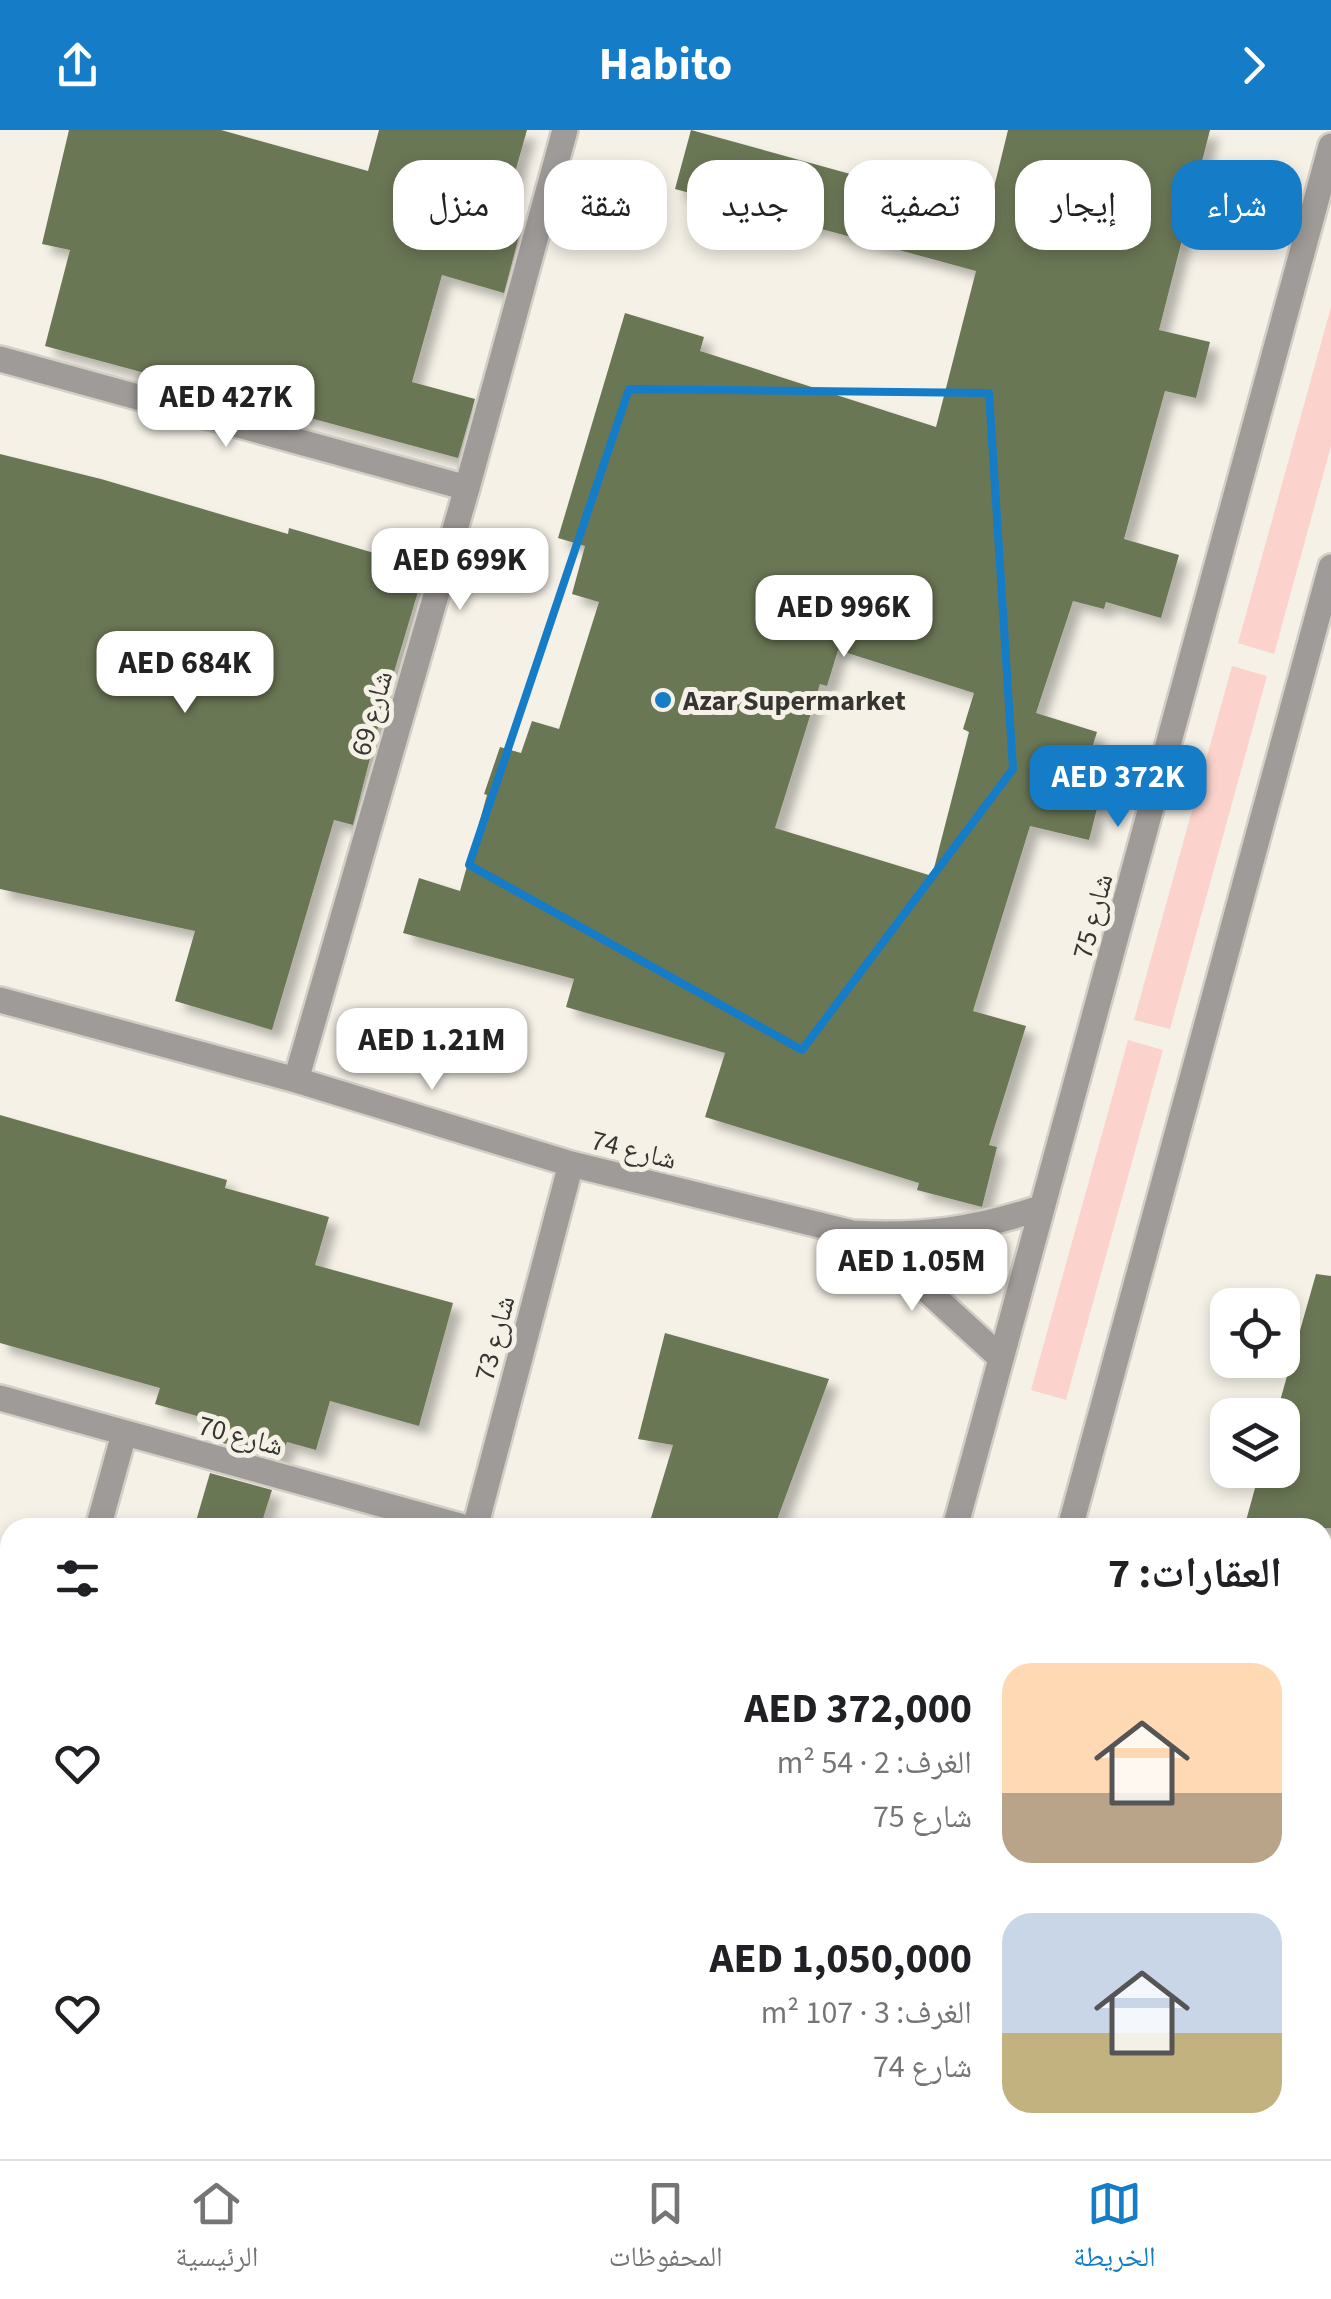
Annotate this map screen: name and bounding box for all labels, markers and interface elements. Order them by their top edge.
text: Habito [599,33,732,97]
icon: share [50,38,105,93]
icon: forward [1226,38,1281,93]
chip: منزل [393,160,524,250]
chip: شقة [544,160,667,250]
chip: جديد [687,160,824,250]
chip: تصفية [844,160,995,250]
chip: إيجار [1015,160,1151,250]
chip: شراء [1171,160,1302,250]
pin: AED 427K [123,365,329,450]
text: AED 427K [160,374,292,420]
pin: AED 699K [357,528,563,613]
text: AED 699K [394,537,526,583]
pin: AED 996K [741,575,947,660]
text: AED 996K [778,584,910,630]
pin: AED 684K [82,631,288,716]
text: AED 684K [119,640,251,686]
street label: شارع 69 [341,666,403,760]
place label: Azar Supermarket [682,681,906,721]
marker: Azar Supermarket [652,689,674,711]
pin: AED 372K [1015,745,1221,830]
text: AED 372K [1052,754,1184,800]
street label: شارع 75 [1062,869,1124,963]
pin: AED 1.21M [318,1008,546,1093]
text: AED 1.21M [358,1017,506,1063]
street label: شارع 74 [587,1120,681,1180]
pin: AED 1.05M [798,1229,1026,1314]
text: AED 1.05M [838,1238,986,1284]
map controls [1210,1288,1300,1488]
button: locate [1210,1288,1300,1378]
street label: شارع 73 [464,1291,526,1385]
button: layers [1210,1398,1300,1488]
street label: شارع 70 [194,1405,288,1467]
text: العقارات: 7 [1108,1544,1282,1604]
icon: filters [50,1551,105,1606]
text: AED 372,000 [744,1679,972,1739]
icon: home [1082,1703,1202,1823]
icon: heart [50,1736,105,1791]
text: الغرف: 2 · 54 m² [777,1740,972,1786]
text: شارع 75 [873,1794,972,1840]
text: AED 1,050,000 [709,1929,972,1989]
icon: home [1082,1953,1202,2073]
icon: heart [50,1986,105,2041]
text: الغرف: 3 · 107 m² [761,1990,972,2036]
text: شارع 74 [873,2044,972,2090]
tab: الرئيسية [175,2176,258,2284]
tab: المحفوظات [609,2176,723,2284]
tab: الخريطة [1073,2176,1156,2284]

